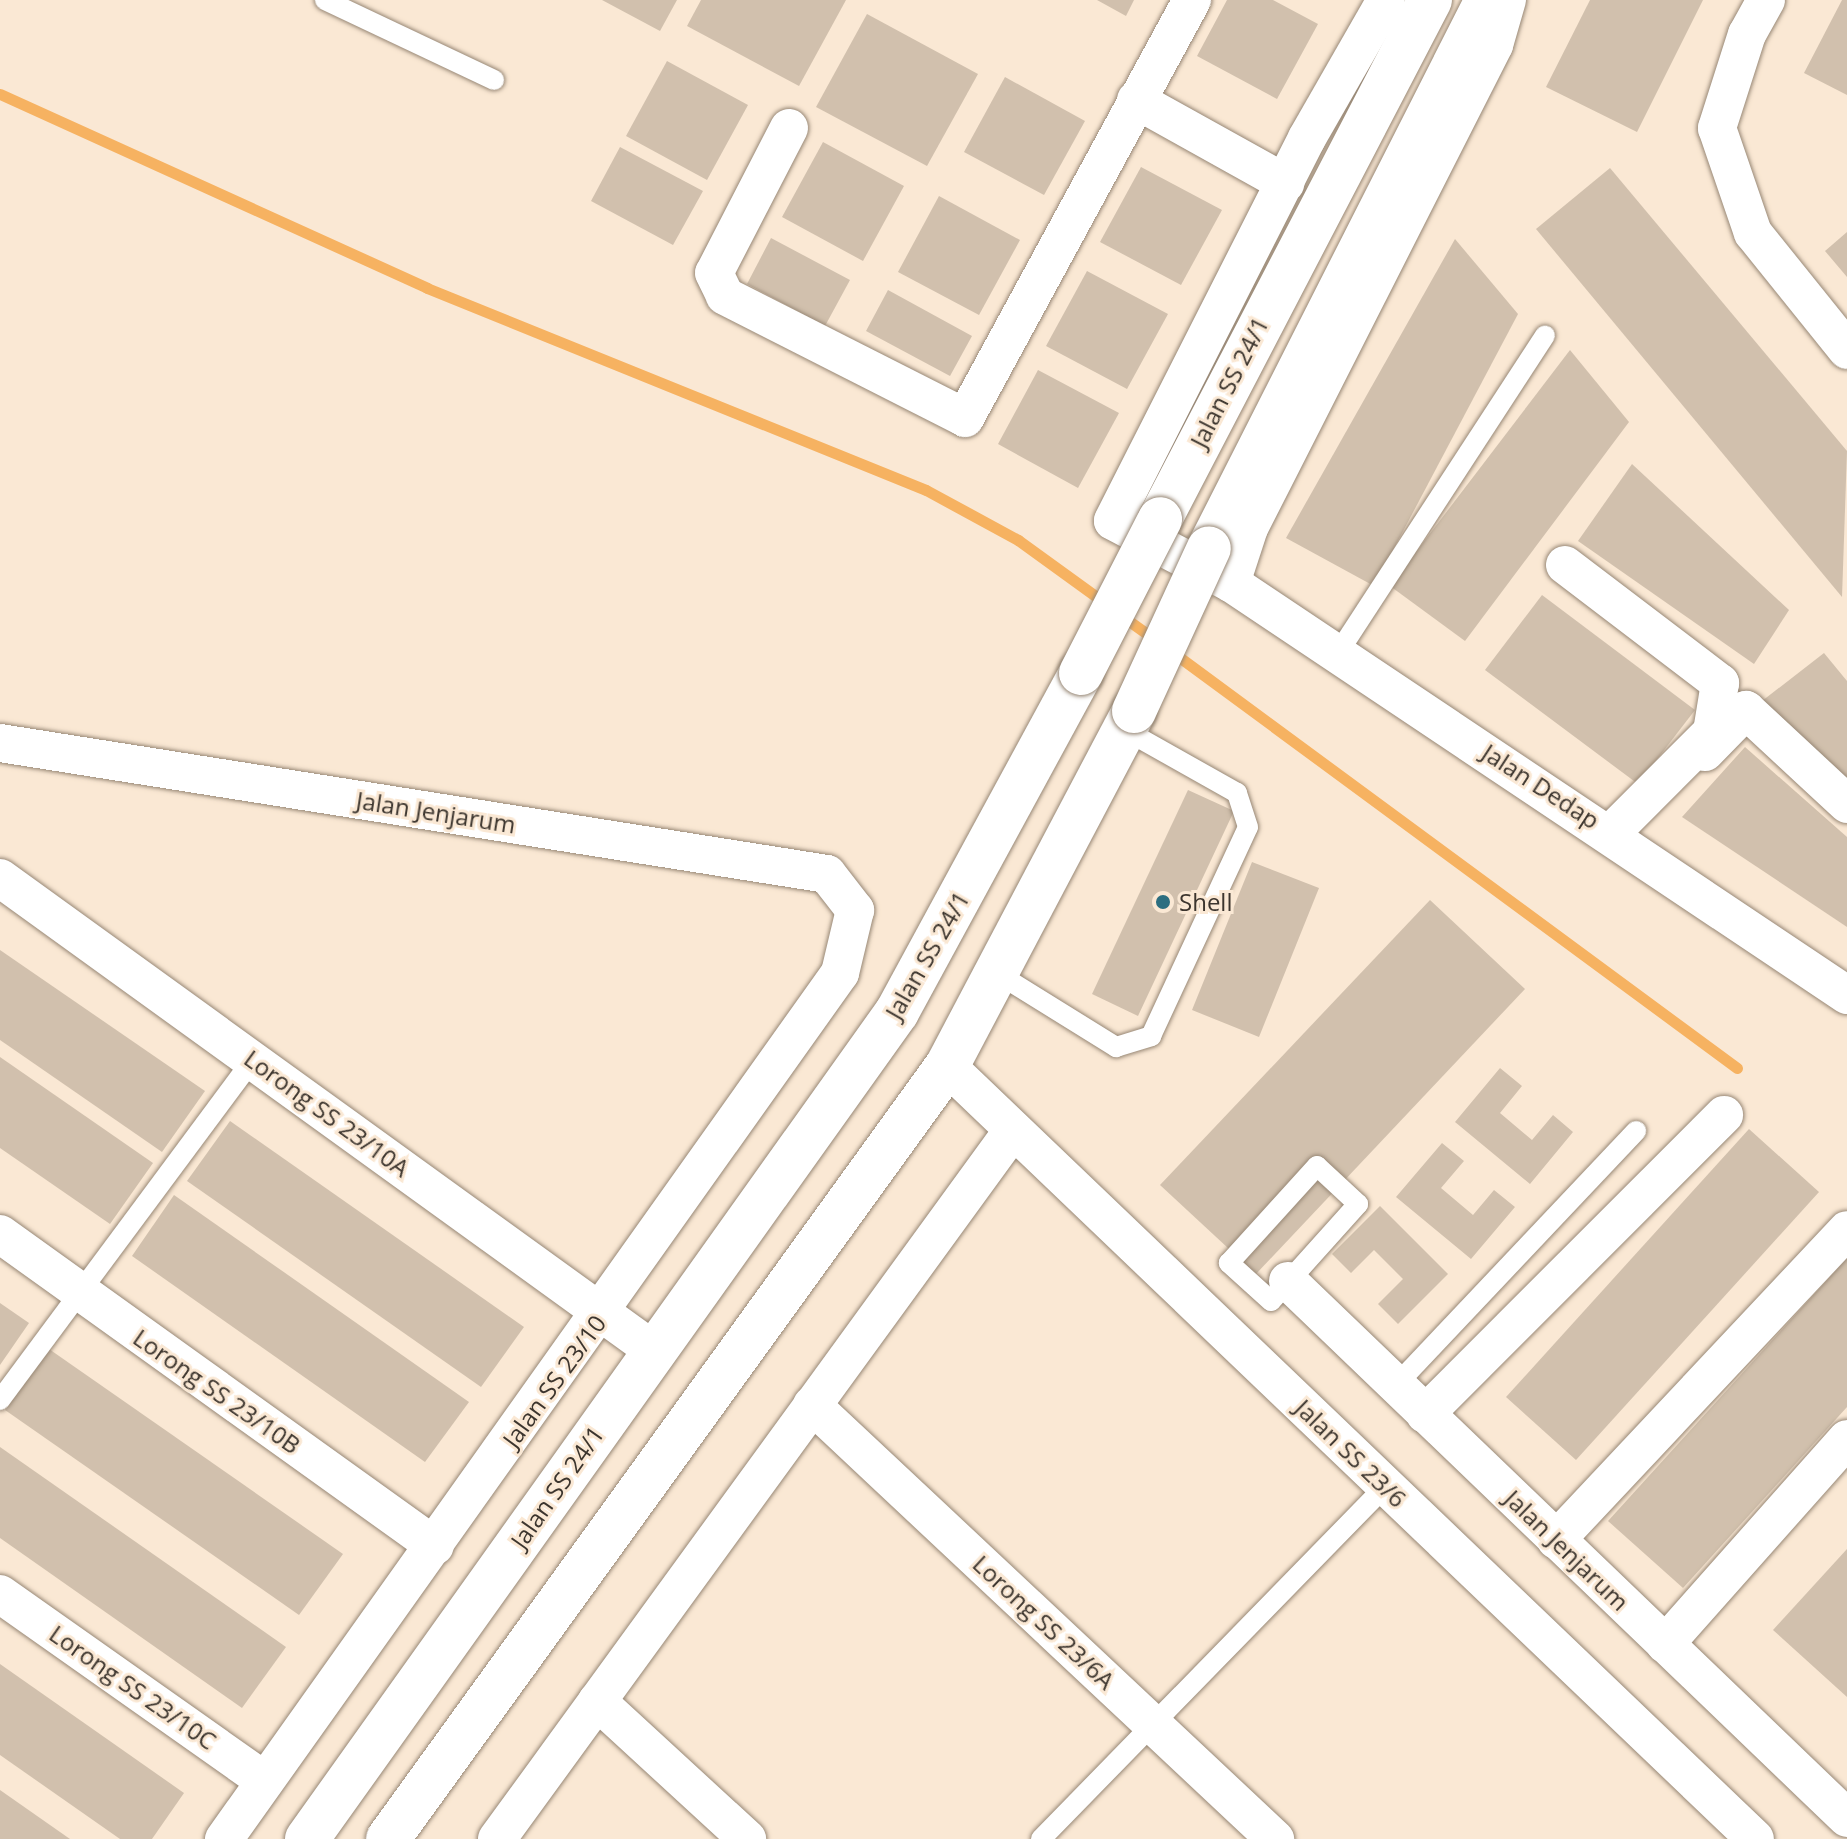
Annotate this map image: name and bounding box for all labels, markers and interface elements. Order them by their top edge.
street label: Jalan SS 24/1 [1184,312,1274,452]
street label: Jalan Dedap [1477,738,1605,834]
street label: Jalan Jenjarum [354,785,518,839]
street label: Jalan SS 24/1 [879,886,975,1024]
place label: Shell [1179,888,1232,916]
marker: Shell [1154,893,1172,911]
street label: Lorong SS 23/10A [239,1044,415,1182]
street label: Jalan SS 23/10 [496,1309,612,1453]
street label: Lorong SS 23/10B [128,1323,306,1459]
street label: Jalan SS 23/6 [1290,1393,1412,1513]
street label: Jalan SS 24/1 [504,1420,610,1554]
street label: Jalan Jenjarum [1499,1484,1635,1616]
street label: Lorong SS 23/6A [967,1549,1121,1695]
street label: Lorong SS 23/10C [44,1619,222,1755]

